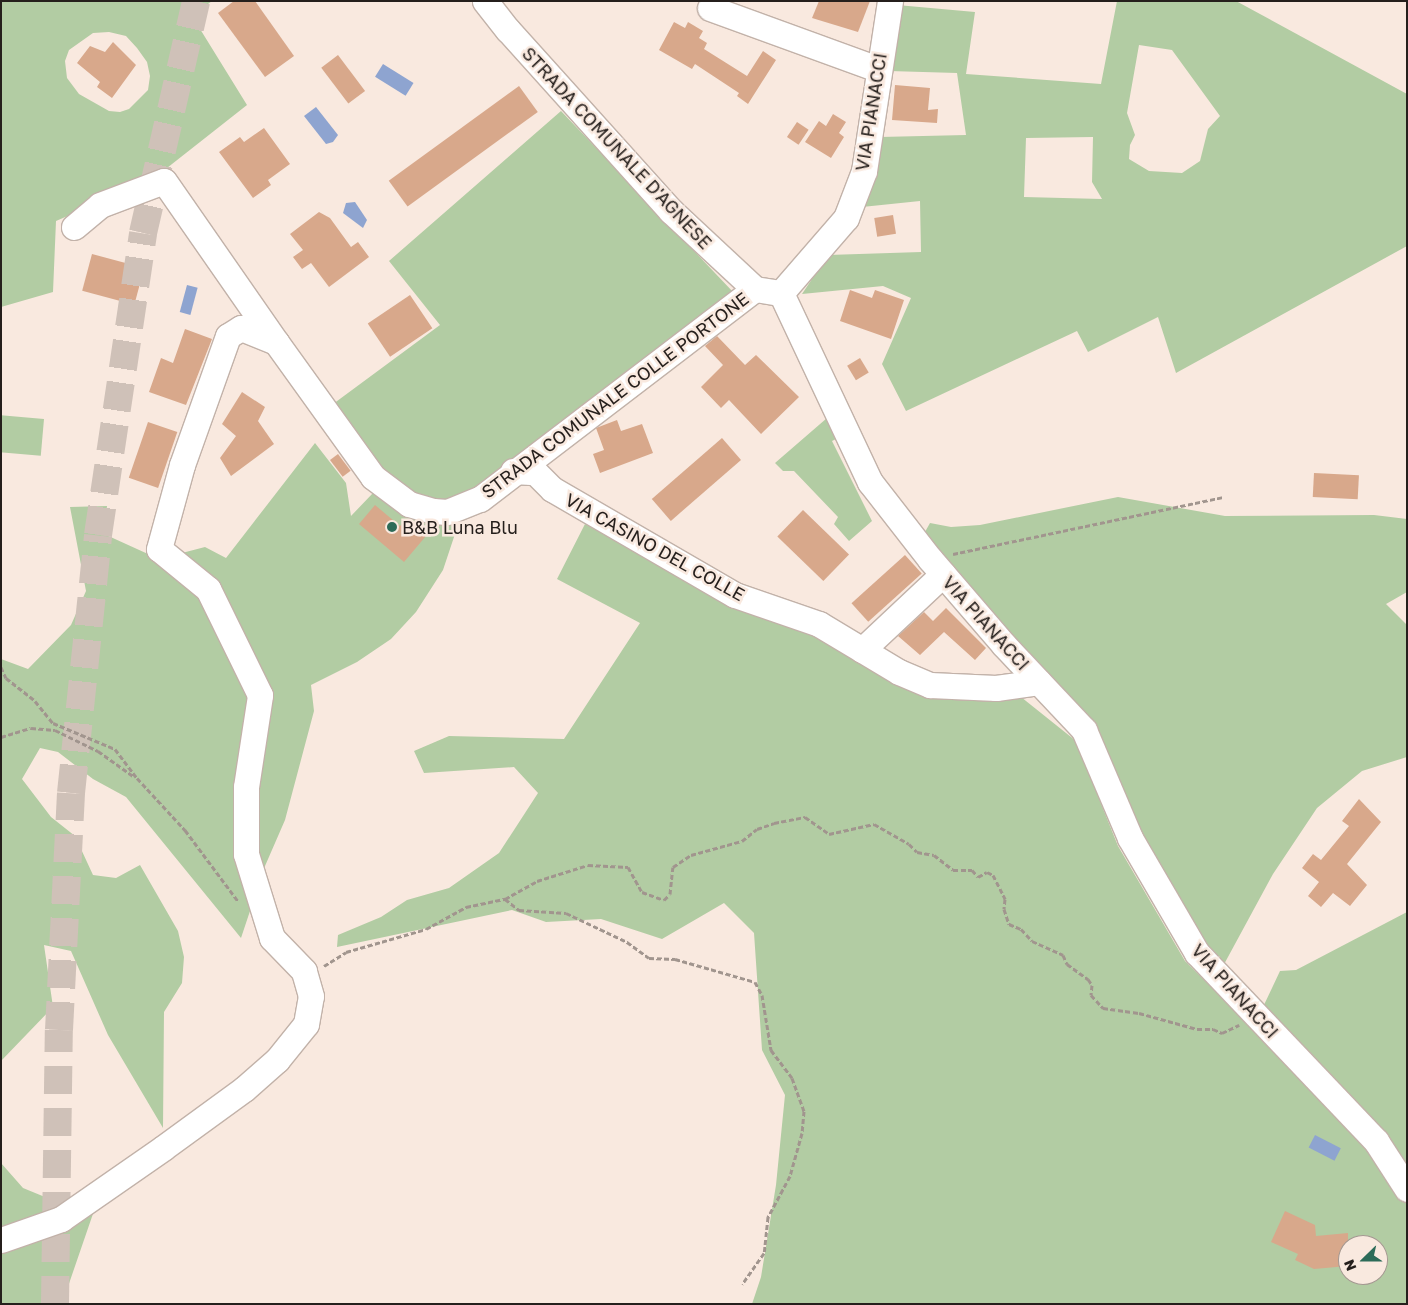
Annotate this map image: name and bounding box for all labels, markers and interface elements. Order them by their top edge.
street label: STRADA COMUNALE D'AGNESE [518,43,716,253]
street label: VIA PIANACCI [851,51,891,173]
street label: STRADA COMUNALE COLLE PORTONE [477,287,753,503]
street label: VIA CASINO DEL COLLE [561,489,749,605]
place label: B&B Luna Blu [402,516,518,538]
marker: B&B Luna Blu [386,521,398,533]
street label: VIA PIANACCI [938,571,1034,675]
street label: VIA PIANACCI [1187,939,1283,1043]
north arrow [1338,1235,1388,1285]
text: N [1340,1257,1359,1274]

